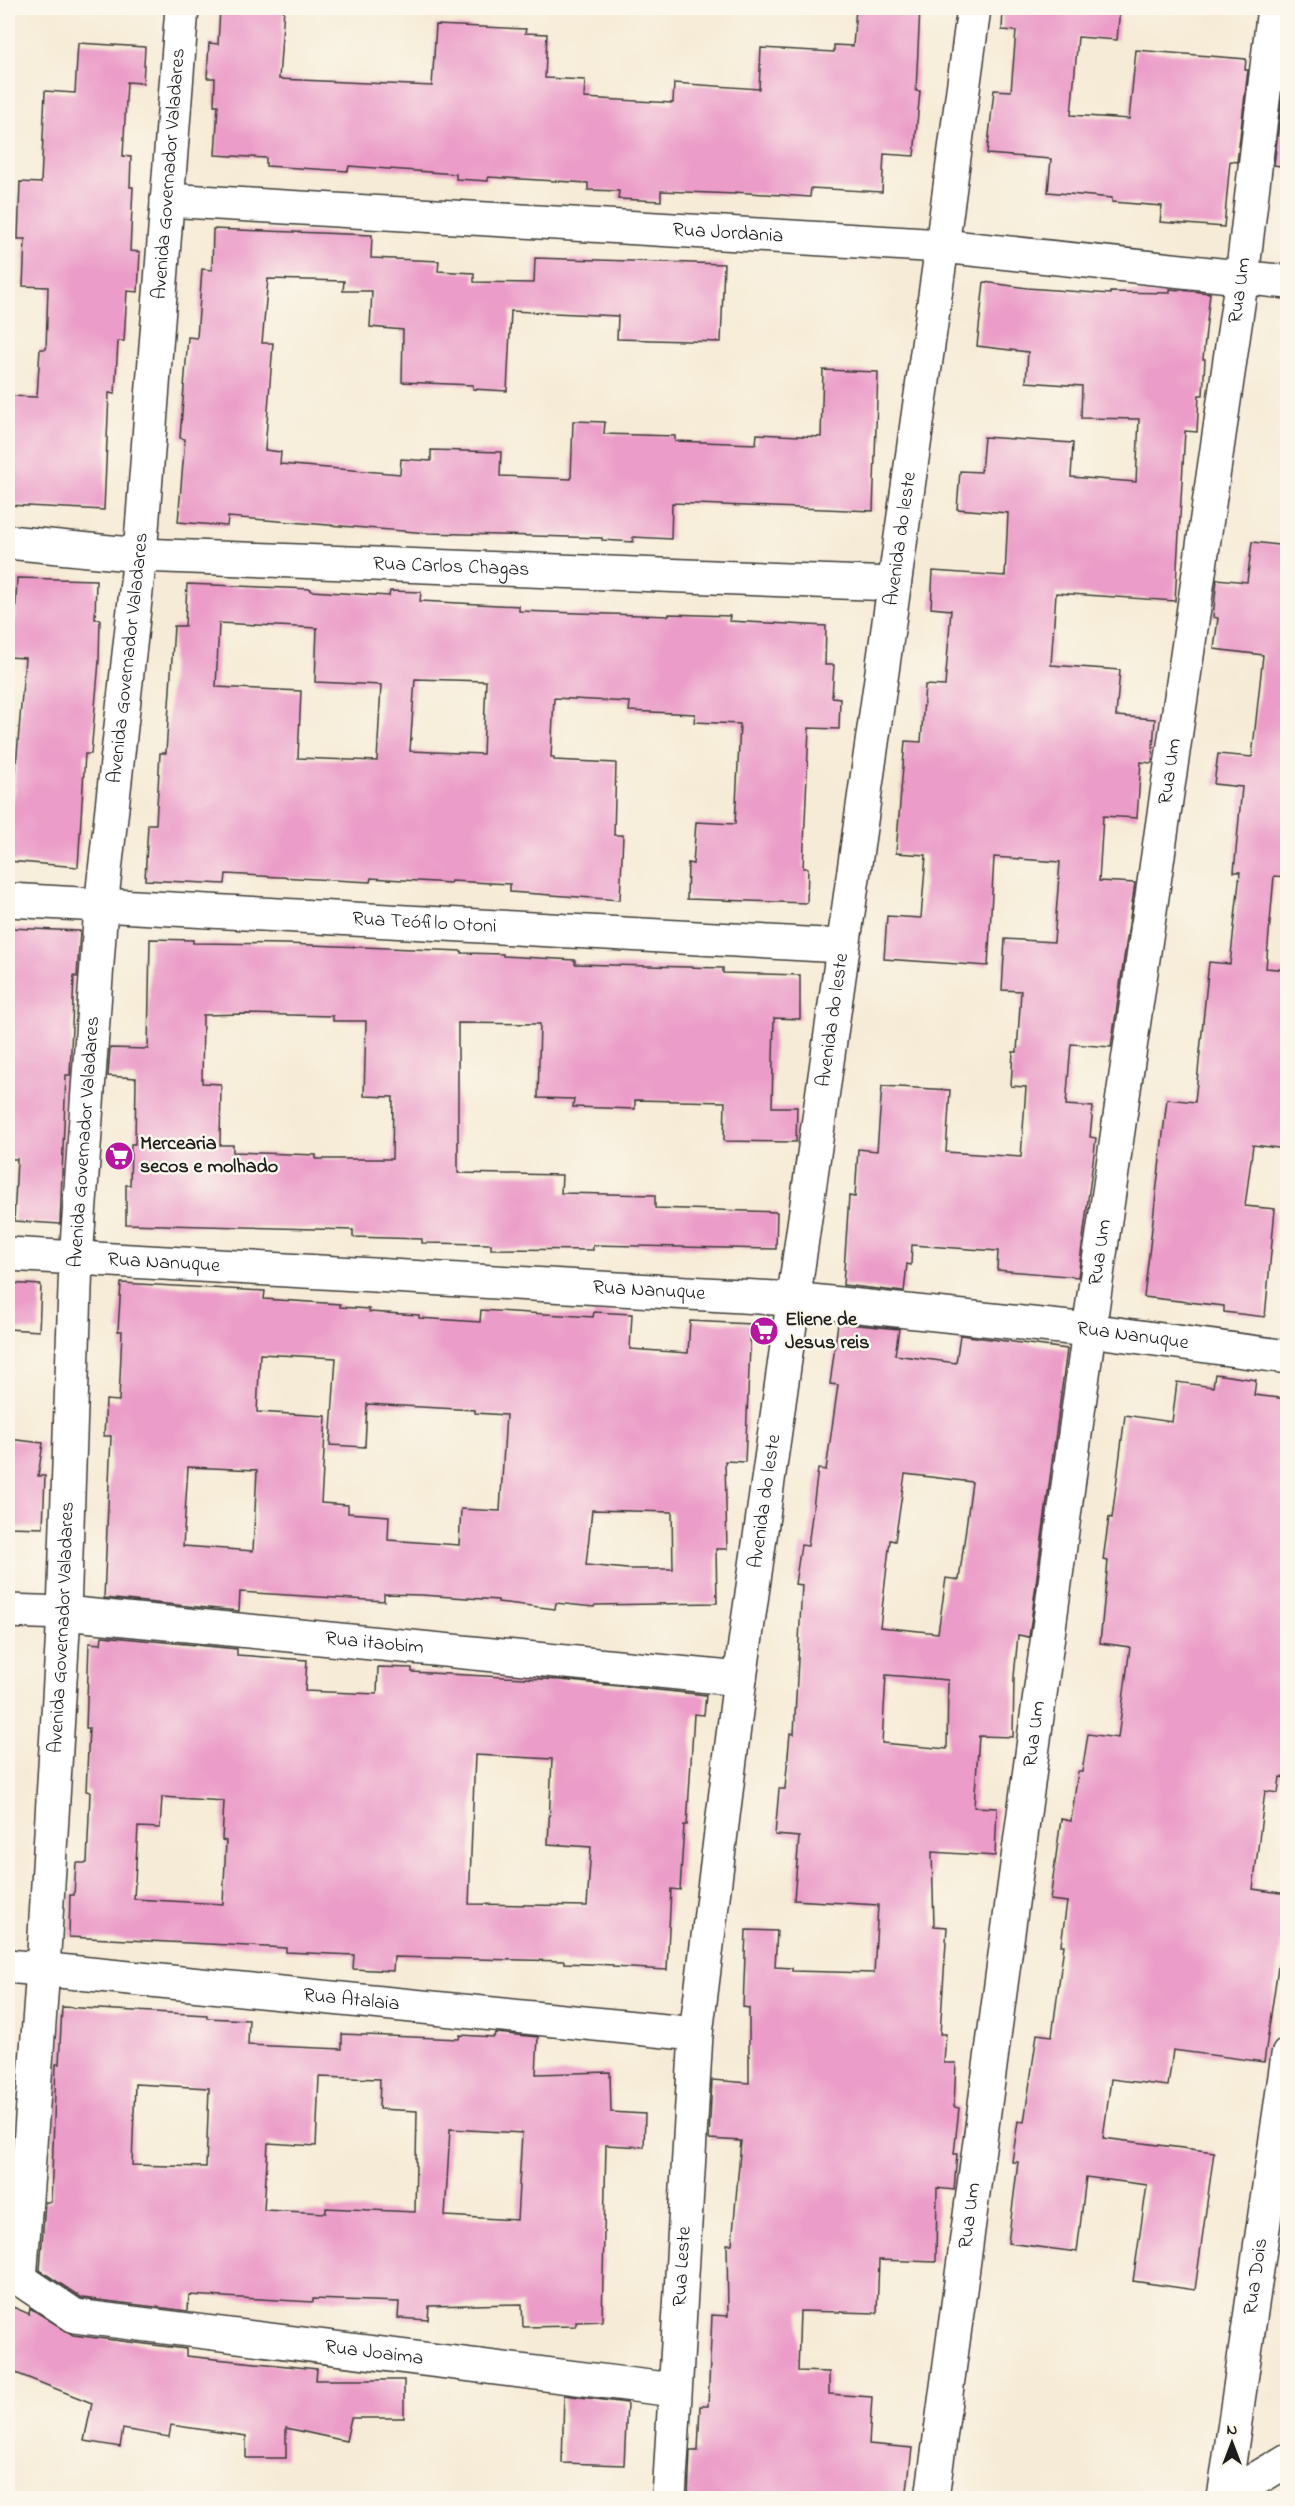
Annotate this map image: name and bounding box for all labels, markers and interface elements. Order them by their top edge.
street label: Avenida Governador Valadares [145,47,193,301]
street label: Rua Jordania [672,216,784,251]
street label: Rua Um [1221,256,1259,325]
street label: Avenida do leste [877,470,925,608]
street label: Avenida Governador Valadares [100,532,156,785]
street label: Rua Carlos Chagas [372,549,530,585]
street label: Rua Um [1151,736,1189,806]
street label: Rua Teófilo Otoni [351,905,497,941]
street label: Avenida do leste [809,951,857,1089]
street label: Avenida Governador Valadares [61,1015,108,1268]
place label: Mercearia secos e molhado [140,1130,278,1182]
supermarket icon: Mercearia secos e molhado [103,1140,135,1172]
street label: Rua Um [1081,1217,1119,1287]
street label: Rua Nanuque [107,1245,221,1281]
street label: Rua Nanuque [592,1273,706,1308]
place label: Eliene de Jesus reis [785,1306,869,1358]
street label: Rua Nanuque [1075,1314,1190,1358]
supermarket icon: Eliene de Jesus reis [748,1315,780,1347]
street label: Avenida do leste [741,1432,789,1570]
street label: Avenida Governador Valadares [41,1501,82,1754]
street label: Rua itaobim [324,1624,425,1663]
street label: Rua Um [1016,1699,1054,1769]
street label: Rua Atalaia [302,1981,401,2019]
street label: Rua Um [951,2181,989,2250]
street label: Rua Leste [666,2225,699,2307]
street label: Rua Dois [1236,2236,1276,2317]
street label: Rua Joaima [323,2332,425,2373]
north arrow [1202,2413,1262,2473]
text: N [1227,2418,1238,2442]

